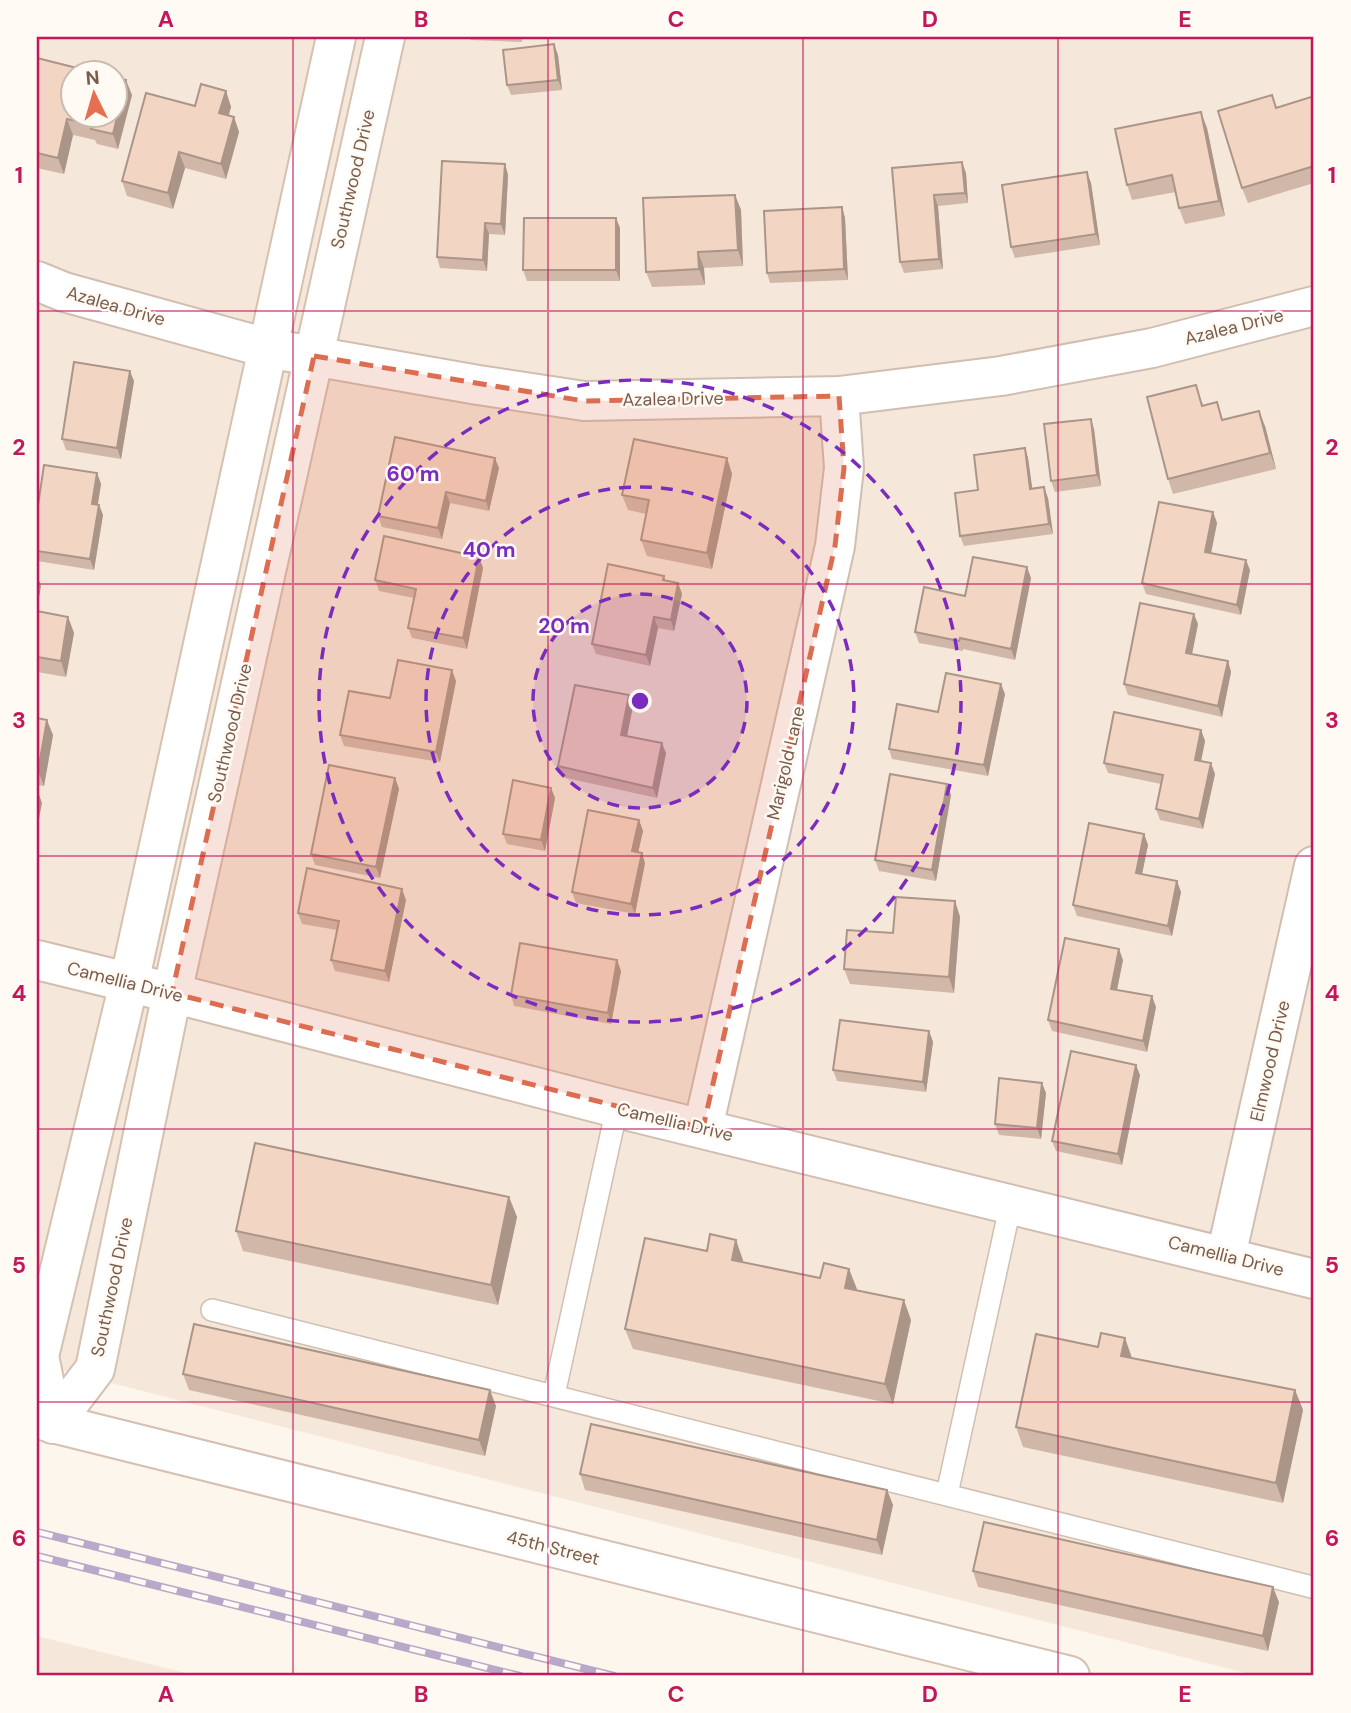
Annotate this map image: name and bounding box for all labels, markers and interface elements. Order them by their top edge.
text: A [158,4,174,34]
text: B [414,4,428,34]
text: C [668,4,684,34]
text: D [922,4,938,34]
text: E [1178,4,1192,34]
north arrow [60,60,130,130]
text: N [85,65,101,91]
street label: Southwood Drive [325,107,381,251]
text: 1 [15,160,23,190]
text: 1 [1328,160,1336,190]
street label: Azalea Drive [64,280,168,332]
street label: Azalea Drive [1182,303,1286,351]
street label: Azalea Drive [622,386,724,412]
text: 2 [12,432,26,462]
text: 2 [1325,432,1339,462]
text: 60 m [387,460,439,488]
text: 40 m [462,536,516,564]
text: 20 m [538,612,590,640]
street label: Southwood Drive [202,661,258,805]
centre of rings [628,689,652,713]
street label: Marigold Lane [761,704,811,822]
text: 3 [12,705,26,735]
text: 3 [1325,705,1339,735]
street label: Camellia Drive [65,956,185,1008]
text: 4 [12,978,27,1008]
text: 4 [1325,978,1340,1008]
street label: Elmwood Drive [1244,998,1296,1124]
street label: Camellia Drive [615,1097,735,1147]
street label: Southwood Drive [85,1215,139,1359]
street label: Camellia Drive [1166,1230,1286,1282]
text: 5 [12,1250,26,1280]
text: 5 [1325,1250,1339,1280]
text: 6 [12,1523,26,1553]
text: 6 [1325,1523,1339,1553]
street label: 45th Street [504,1525,602,1571]
text: A [158,1679,174,1709]
text: B [414,1679,428,1709]
text: C [668,1679,684,1709]
text: D [922,1679,938,1709]
text: E [1178,1679,1192,1709]

